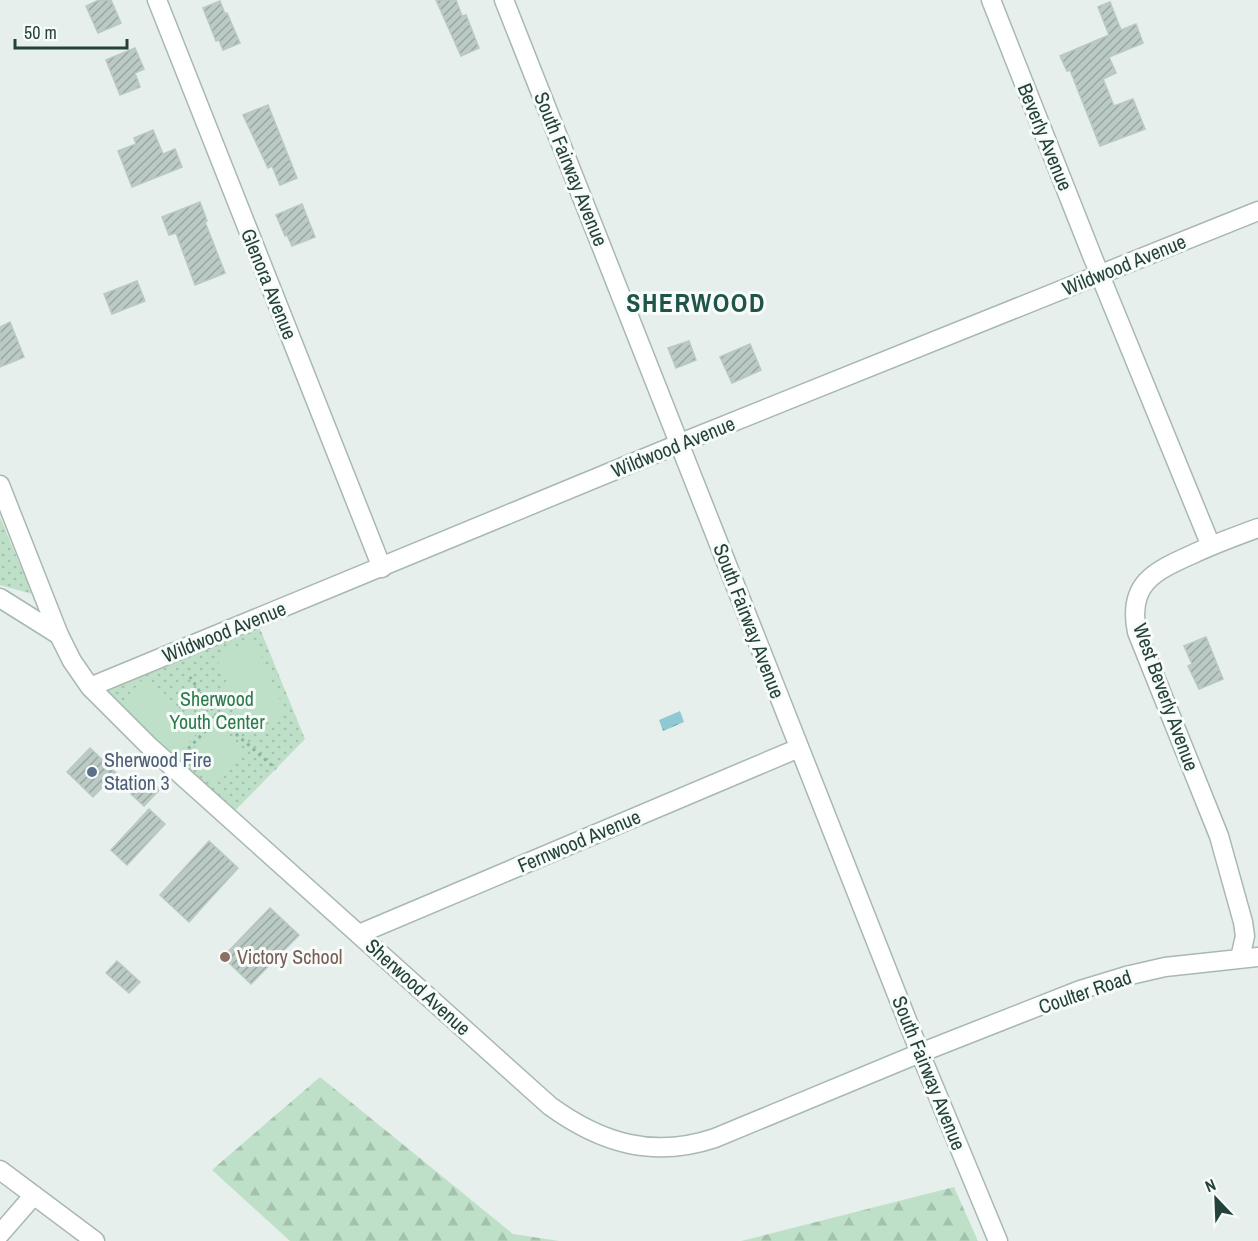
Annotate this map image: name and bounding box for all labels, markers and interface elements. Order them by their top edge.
scale bar [15,12,128,50]
text: 50 m [24,20,57,45]
street label: Beverly Avenue [1012,79,1079,195]
street label: South Fairway Avenue [528,88,615,250]
street label: Glenora Avenue [235,224,304,343]
street label: Wildwood Avenue [1058,227,1190,302]
district label: SHERWOOD [626,285,766,320]
street label: Wildwood Avenue [607,409,739,484]
street label: South Fairway Avenue [707,539,791,702]
street label: Wildwood Avenue [158,594,290,669]
street label: West Beverly Avenue [1127,619,1206,774]
park label: Sherwood Youth Center [169,685,265,735]
place label: Sherwood Fire Station 3 [104,746,212,796]
marker: Sherwood Fire Station 3 [85,765,99,779]
street label: Fernwood Avenue [513,802,644,879]
street label: Sherwood Avenue [360,932,477,1041]
place label: Victory School [237,943,342,970]
marker: Victory School [218,950,232,964]
street label: Coulter Road [1035,963,1135,1020]
street label: South Fairway Avenue [886,992,973,1154]
north arrow [1186,1169,1246,1229]
text: N [1201,1173,1219,1197]

